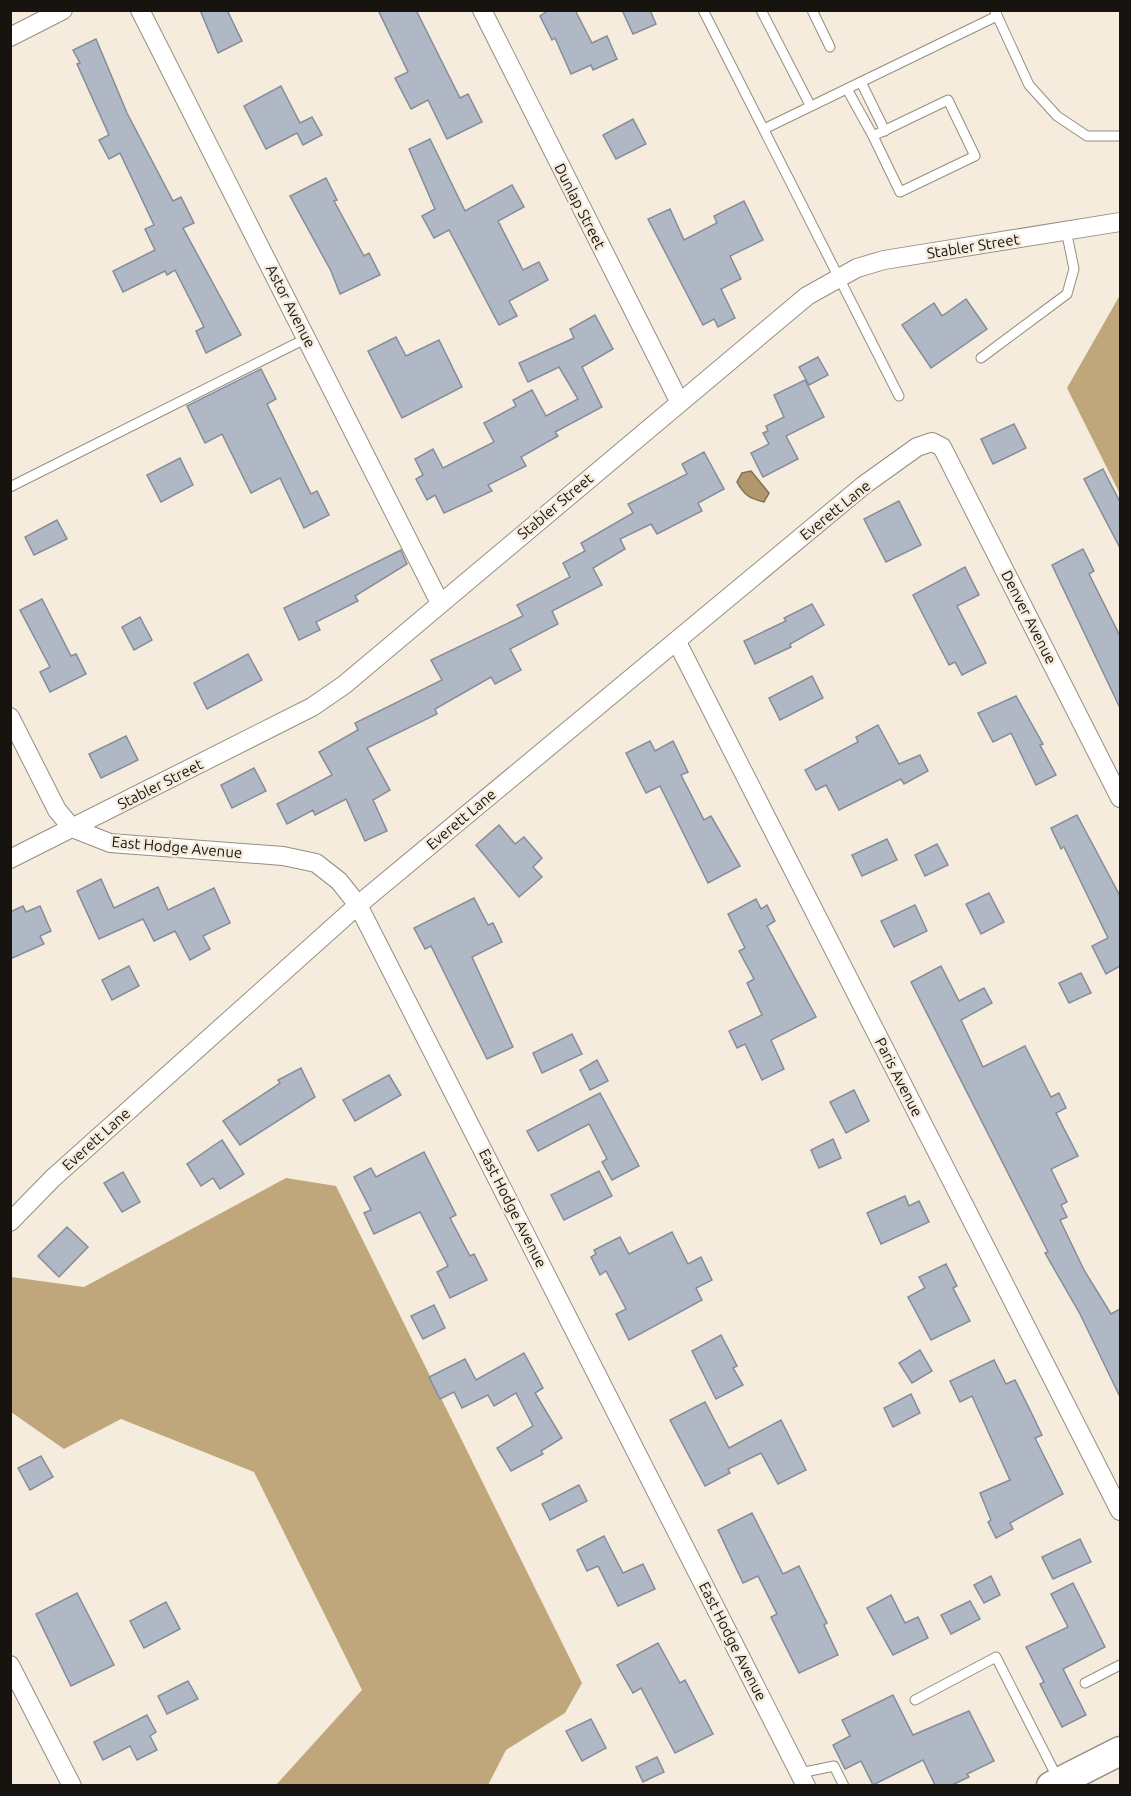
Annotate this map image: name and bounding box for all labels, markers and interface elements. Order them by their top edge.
street label: Dunlap Street [551,160,609,252]
street label: Stabler Street [926,230,1021,262]
street label: Astor Avenue [263,262,319,350]
street label: Stabler Street [514,469,596,543]
street label: Everett Lane [797,477,873,543]
street label: Denver Avenue [998,567,1060,667]
street label: Stabler Street [115,755,206,813]
street label: Everett Lane [423,785,499,853]
street label: East Hodge Avenue [111,833,243,861]
street label: Paris Avenue [872,1035,926,1119]
street label: Everett Lane [59,1104,133,1174]
street label: East Hodge Avenue [476,1146,550,1270]
street label: East Hodge Avenue [696,1579,770,1703]

